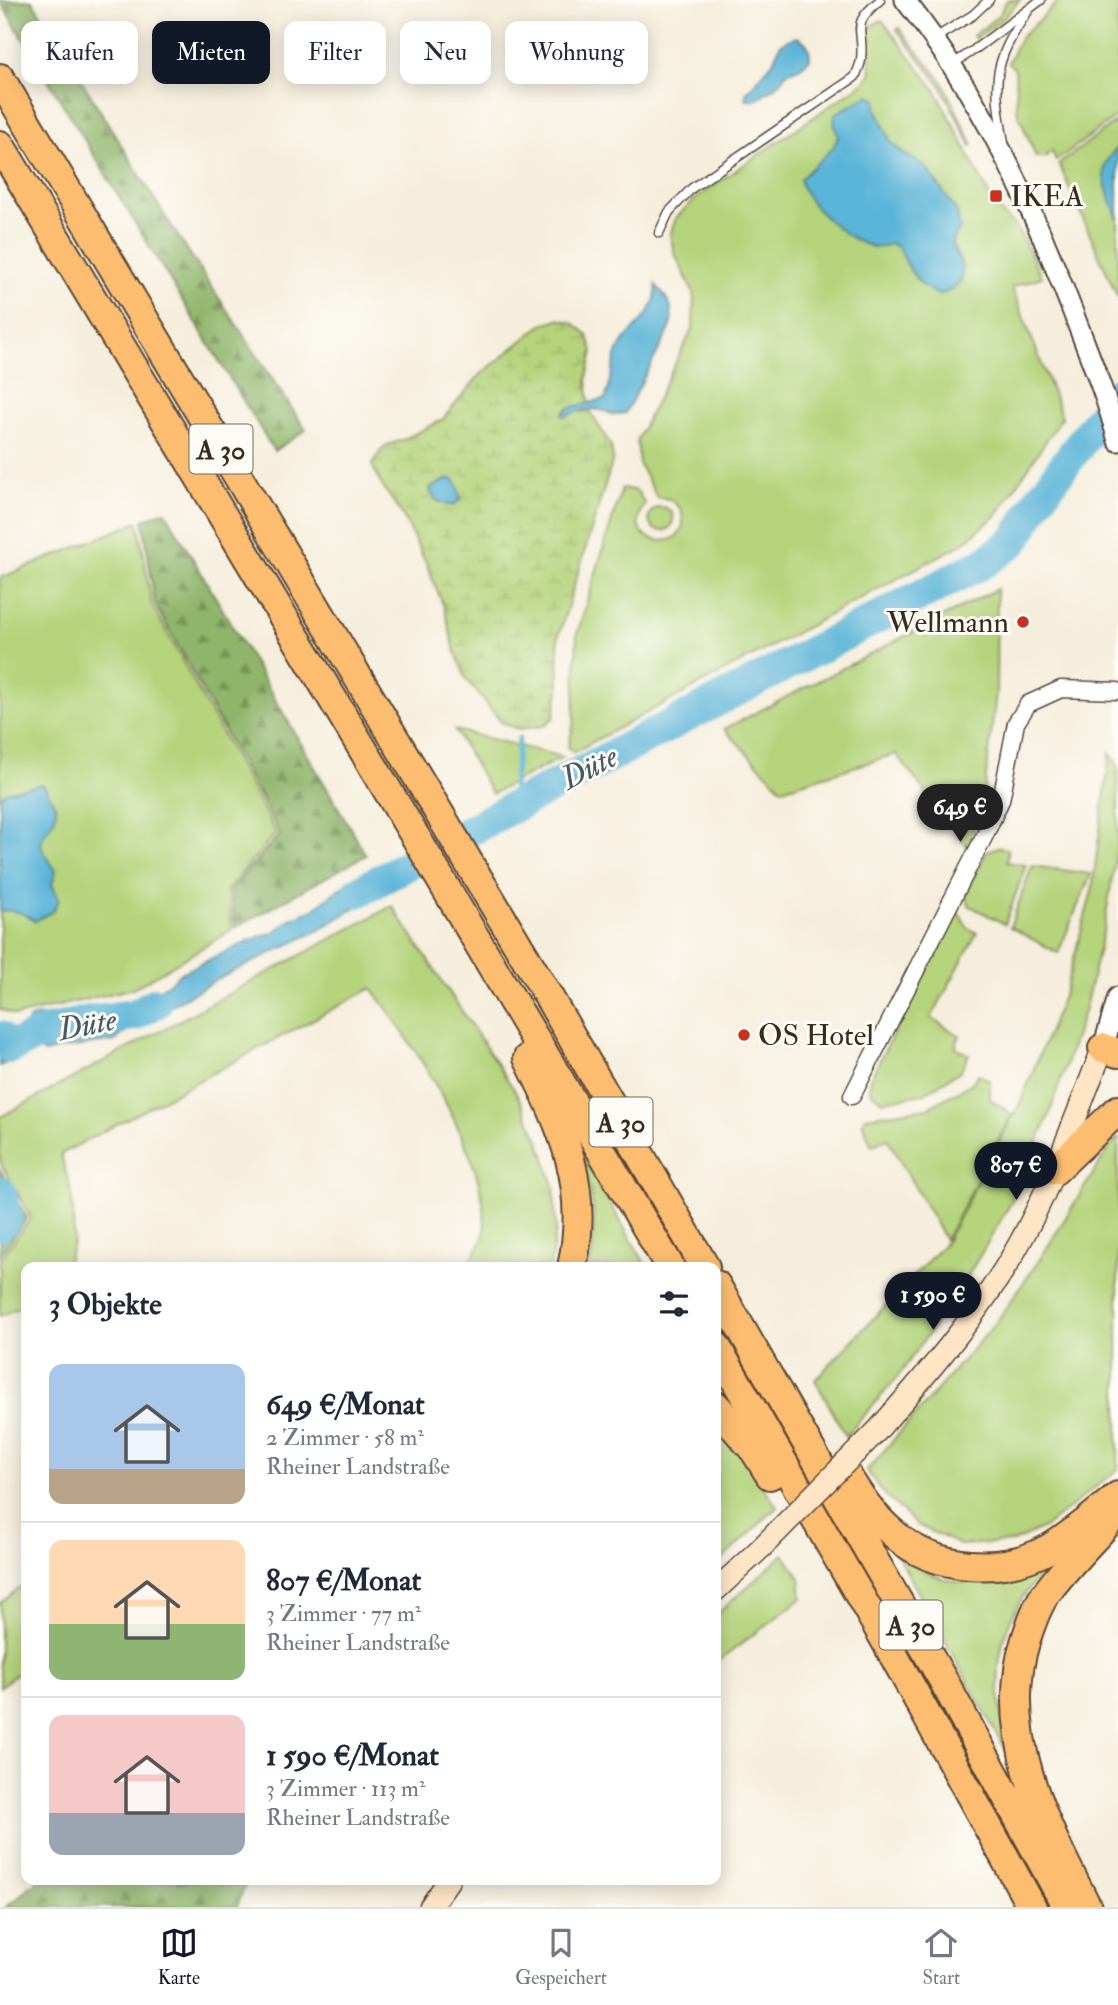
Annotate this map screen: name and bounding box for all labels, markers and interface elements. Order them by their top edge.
chip: Kaufen [21,21,138,84]
chip: Mieten [152,21,270,84]
chip: Filter [284,21,386,84]
chip: Neu [400,21,491,84]
chip: Wohnung [505,21,648,84]
place label: IKEA [1010,178,1084,215]
marker: IKEA [988,188,1004,204]
road number: A 30 [190,424,252,474]
place label: Wellmann [886,604,1009,641]
marker: Wellmann [1015,614,1031,630]
water label: Düte [553,737,625,799]
pin: 649 € [911,784,1009,844]
text: 649 € [933,792,987,821]
water label: Düte [54,1000,120,1050]
place label: OS Hotel [758,1017,874,1054]
marker: OS Hotel [736,1027,752,1043]
road number: A 30 [590,1098,652,1146]
pin: 807 € [967,1142,1065,1202]
text: 807 € [990,1150,1042,1179]
pin: 1 590 € [868,1272,998,1332]
text: 1 590 € [900,1280,966,1309]
icon: filters [655,1285,693,1323]
text: 3 Objekte [49,1286,162,1323]
text: 649 €/Monat [266,1386,425,1423]
icon: home [105,1392,189,1476]
text: 2 Zimmer · 58 m² [266,1423,424,1452]
text: Rheiner Landstraße [266,1452,450,1481]
text: 807 €/Monat [266,1562,421,1599]
icon: home [105,1568,189,1652]
text: 3 Zimmer · 77 m² [266,1599,421,1628]
road number: A 30 [880,1600,942,1650]
text: Rheiner Landstraße [266,1628,450,1657]
text: 1 590 €/Monat [266,1737,439,1774]
icon: home [105,1743,189,1827]
text: 3 Zimmer · 113 m² [266,1774,425,1803]
text: Rheiner Landstraße [266,1803,450,1832]
tab: Karte [158,1924,200,1990]
tab: Gespeichert [515,1924,607,1990]
tab: Start [922,1924,960,1990]

